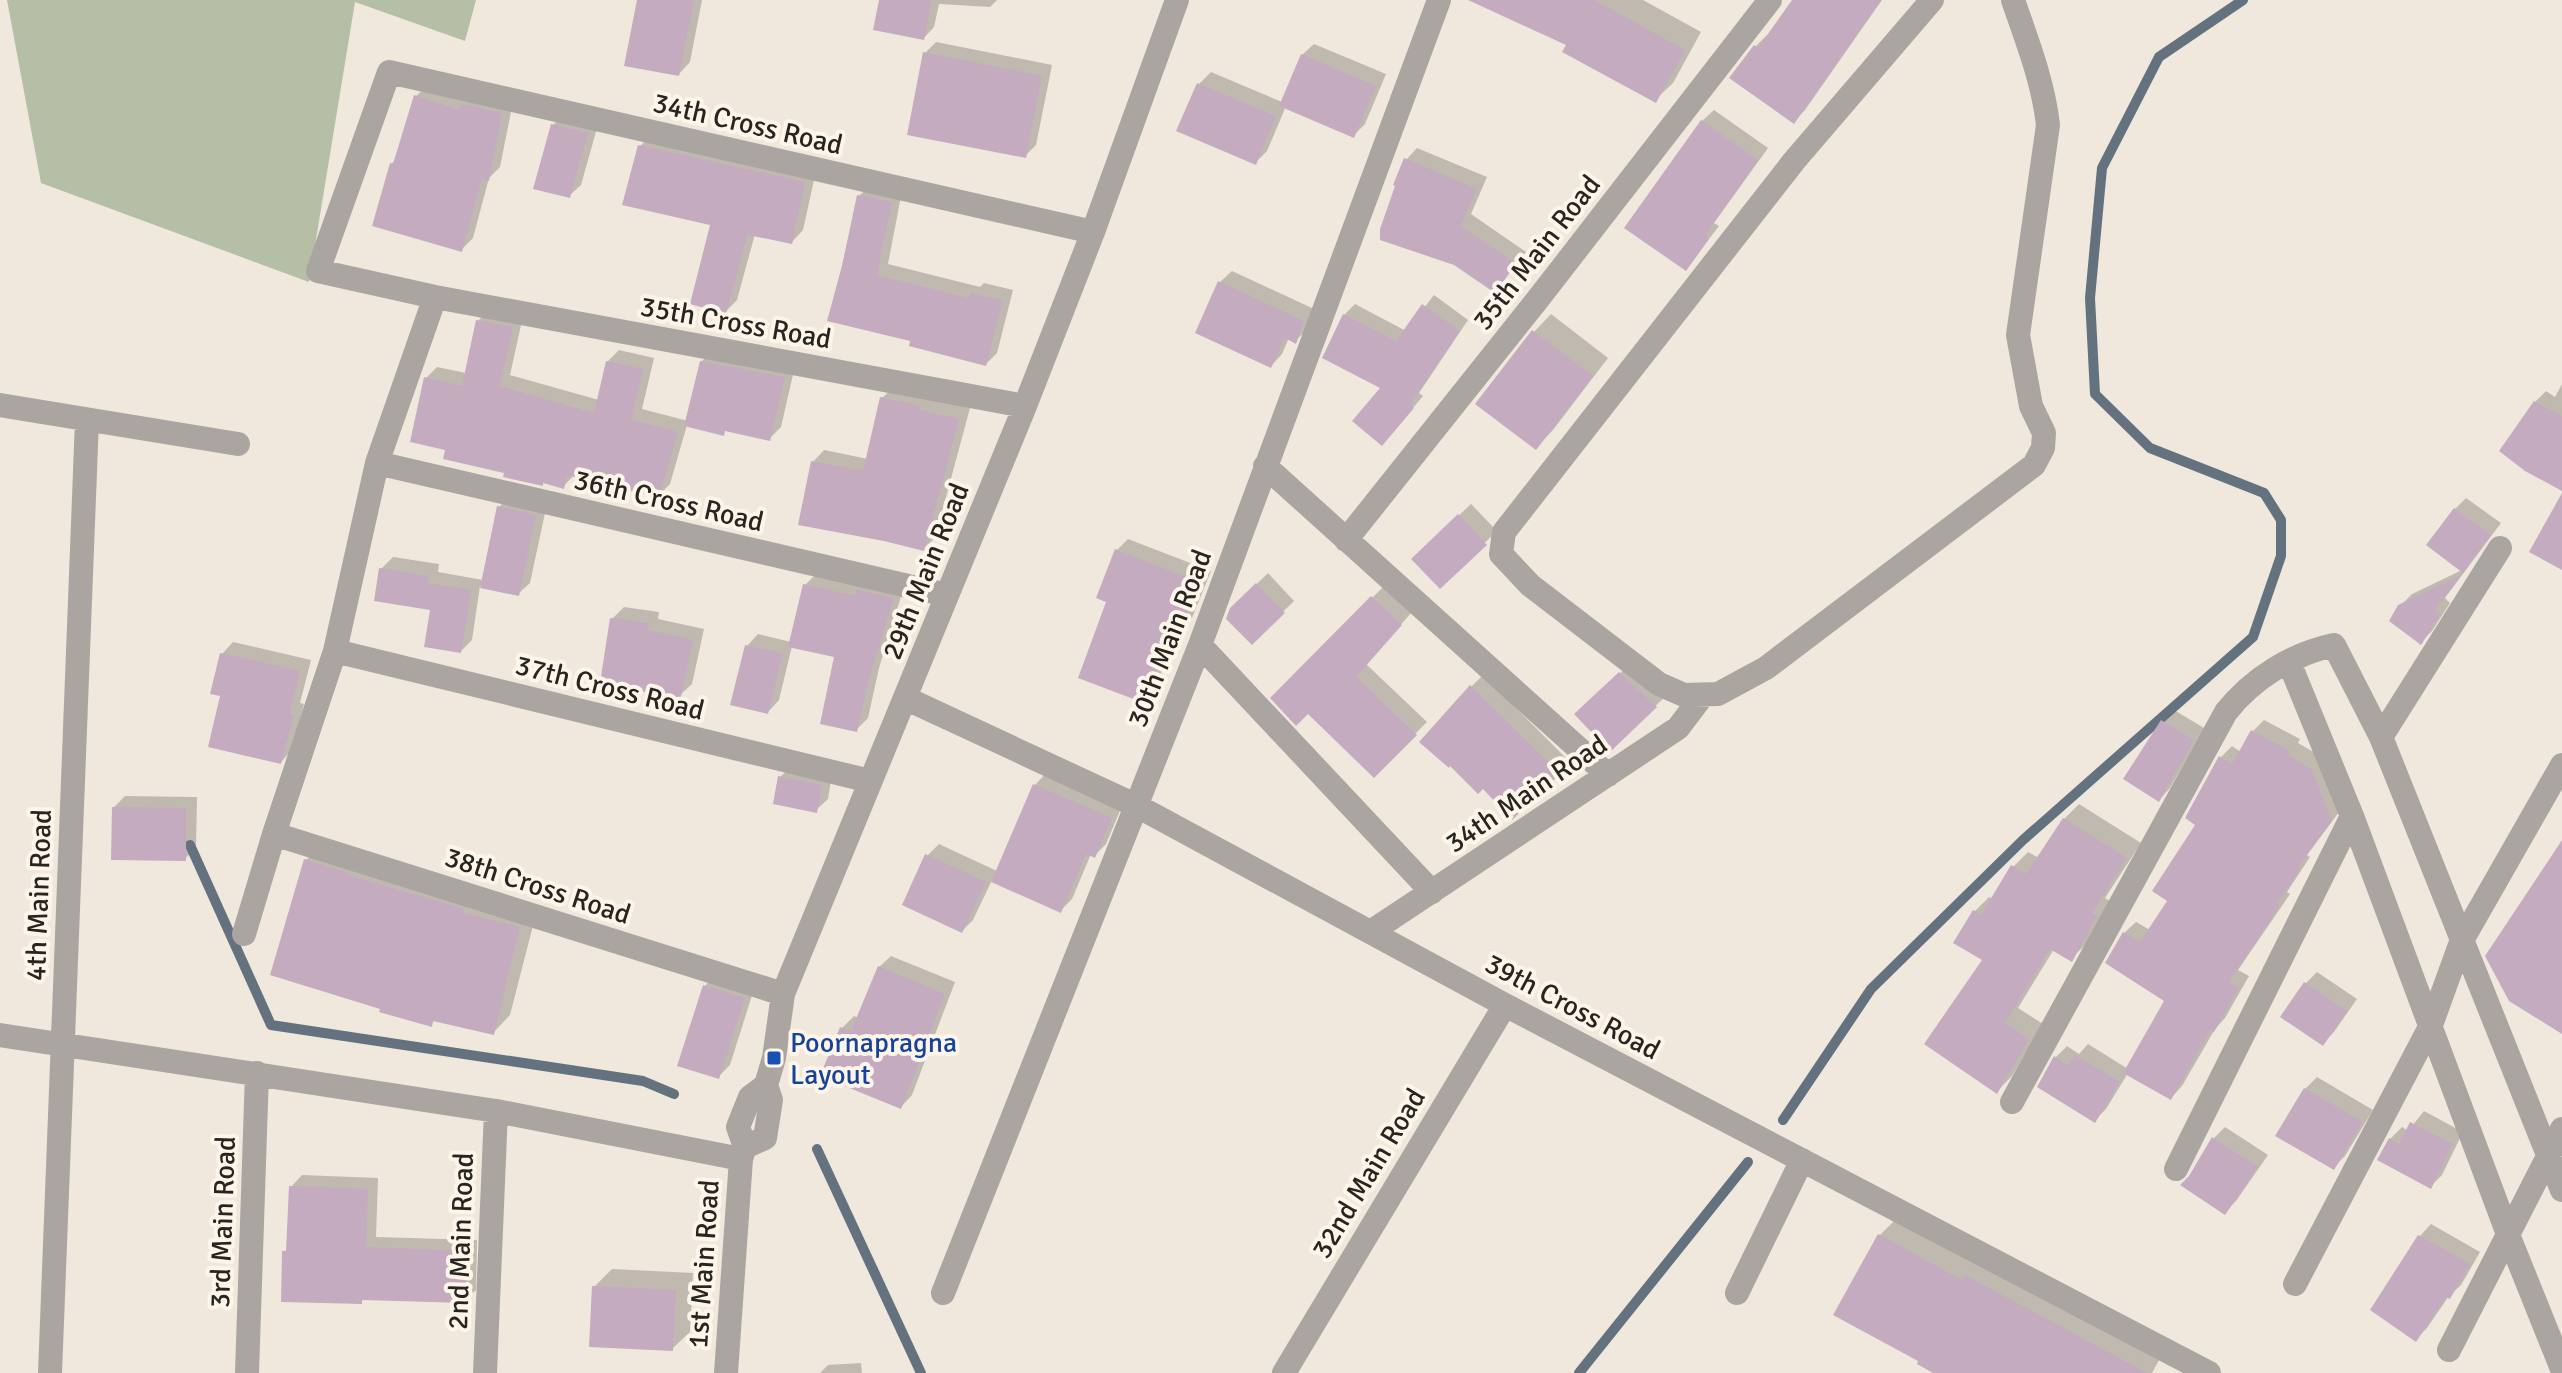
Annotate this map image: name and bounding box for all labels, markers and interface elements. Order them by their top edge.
street label: 34th Cross Road [650,86,846,162]
street label: 35th Main Road [1466,168,1608,337]
street label: 35th Cross Road [638,289,834,357]
street label: 36th Cross Road [571,463,767,539]
street label: 29th Main Road [875,478,977,665]
street label: 30th Main Road [1121,545,1219,732]
street label: 37th Cross Road [512,648,708,728]
street label: 34th Main Road [1439,727,1614,860]
street label: 4th Main Road [19,808,59,982]
street label: 38th Cross Road [441,840,635,932]
street label: 39th Cross Road [1479,946,1666,1067]
place label: Poornapragna Layout [790,1026,957,1092]
marker: Poornapragna Layout [765,1049,783,1067]
street label: 32nd Main Road [1305,1082,1433,1265]
street label: 3rd Main Road [203,1136,243,1309]
street label: 2nd Main Road [441,1152,481,1330]
street label: 1st Main Road [681,1179,727,1350]

